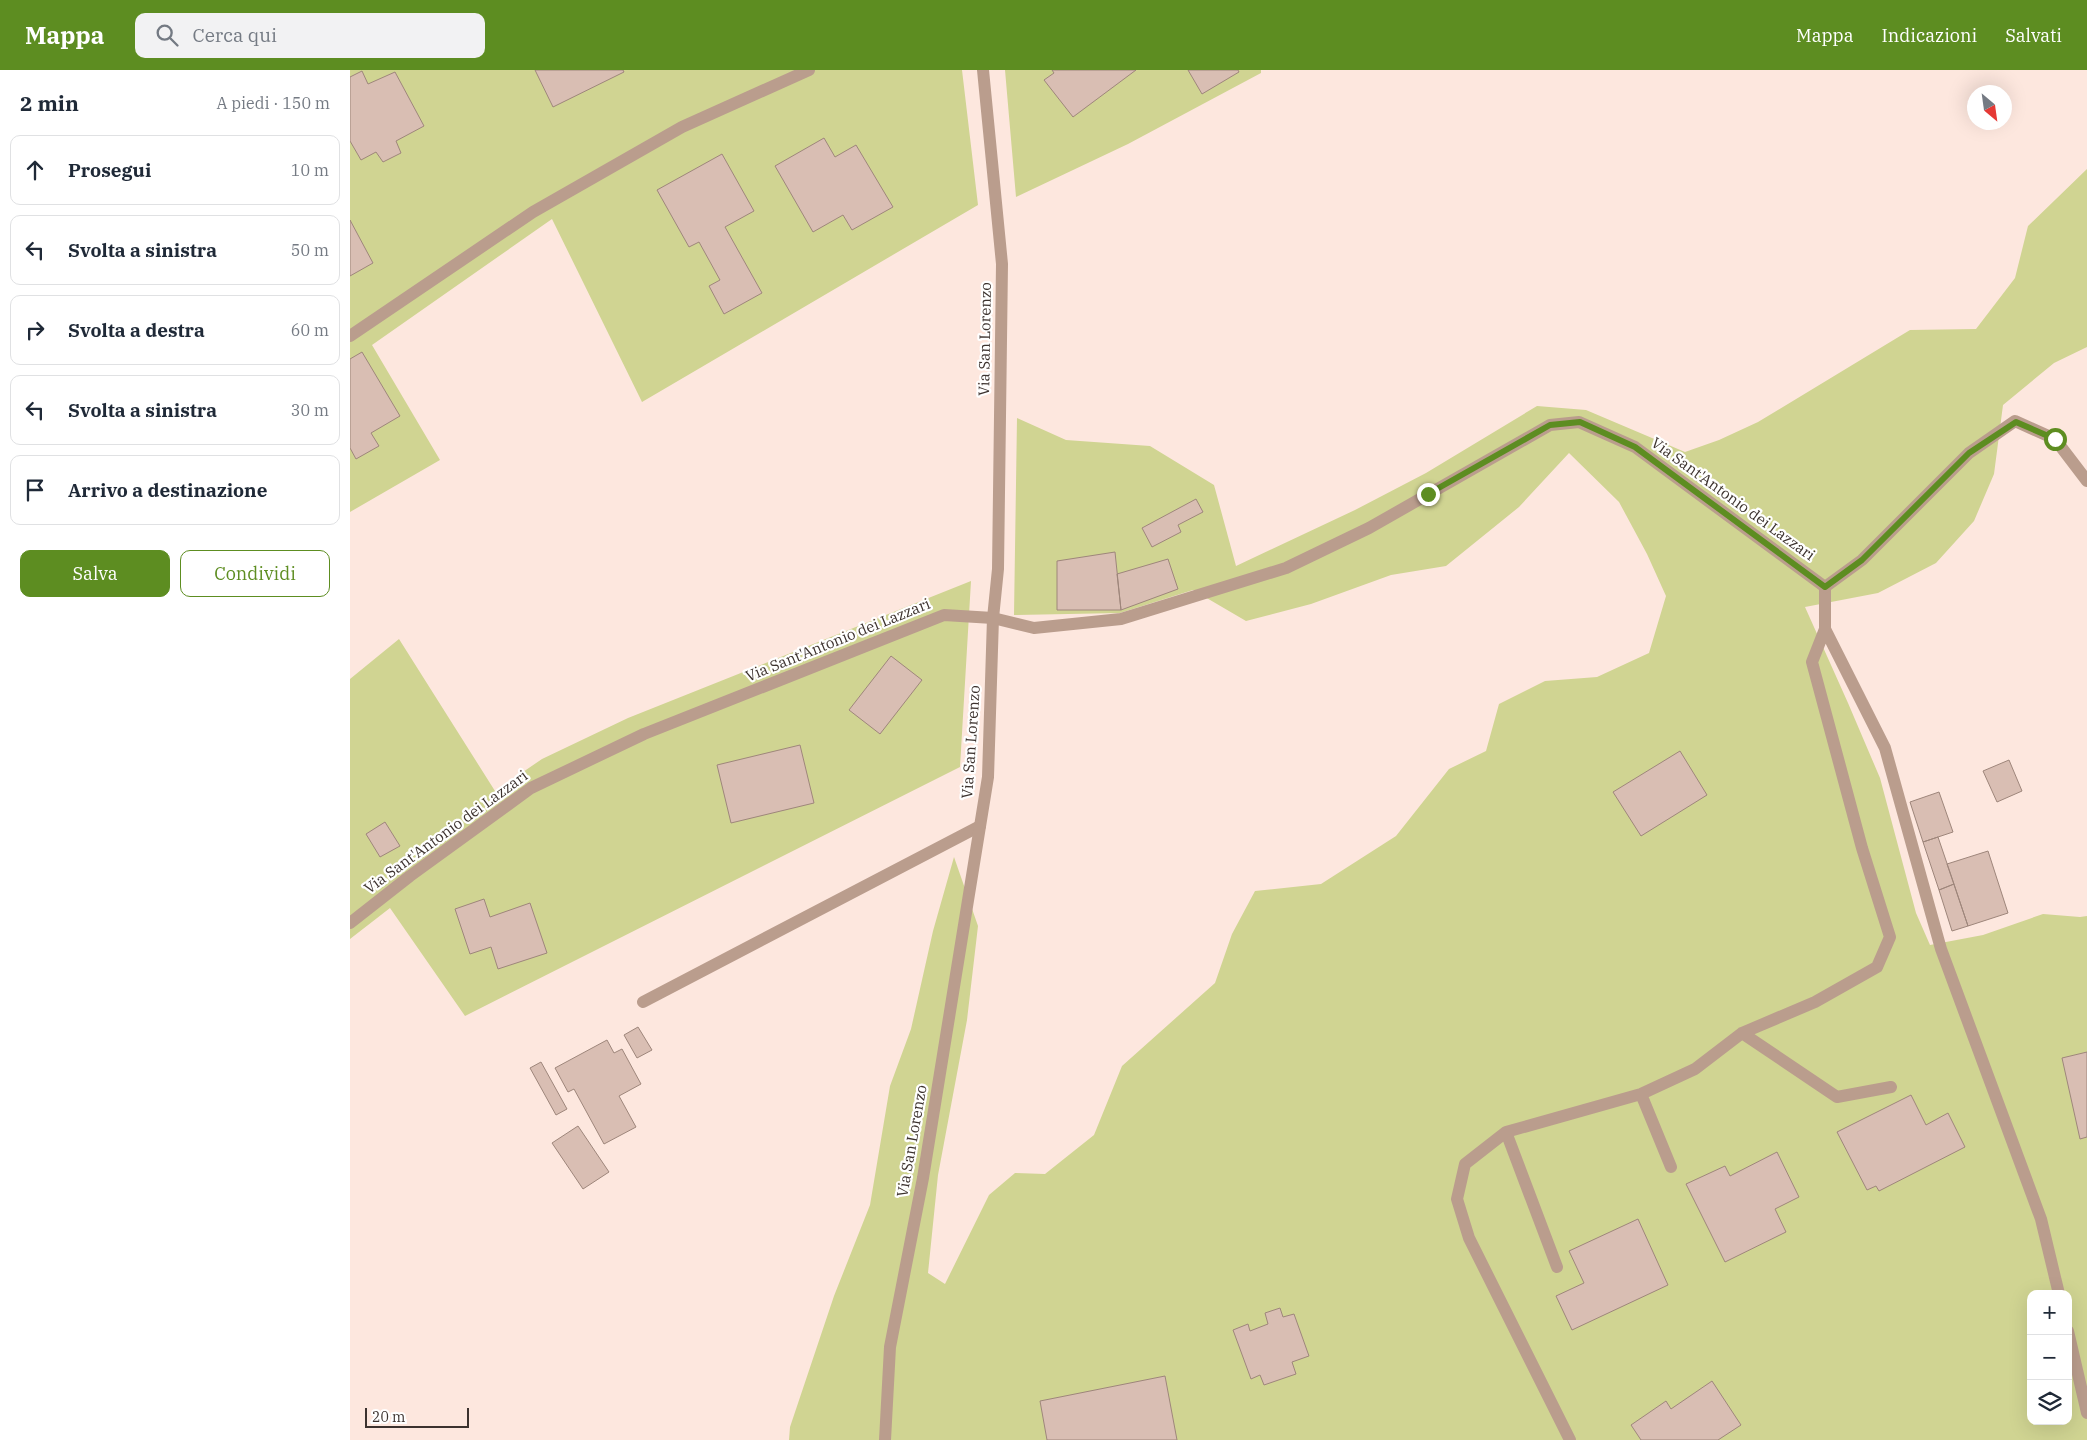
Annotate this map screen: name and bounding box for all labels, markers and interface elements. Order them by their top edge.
search box [135,13,485,58]
text: Mappa [25,19,105,51]
icon: search [153,21,181,49]
text: Cerca qui [193,23,277,47]
text: Mappa [1796,24,1854,47]
text: Indicazioni [1882,24,1977,47]
text: Salvati [2005,24,2062,47]
north arrow [1967,85,2012,130]
text: 2 min [20,89,79,117]
text: A piedi · 150 m [217,93,330,113]
icon: ahead [21,156,49,184]
text: Prosegui [68,158,151,182]
text: 10 m [291,160,329,180]
icon: left [21,236,49,264]
text: Svolta a sinistra [68,238,217,262]
text: 50 m [291,240,329,260]
street label: Via San Lorenzo [974,282,995,396]
icon: right [21,316,49,344]
text: Svolta a destra [68,318,205,342]
text: 60 m [291,320,329,340]
icon: left [21,396,49,424]
text: Svolta a sinistra [68,398,217,422]
text: 30 m [291,400,329,420]
route start [2044,428,2067,451]
street label: Via Sant'Antonio dei Lazzari [1648,433,1819,565]
icon: arrive [21,476,49,504]
text: Arrivo a destinazione [68,478,267,502]
route end [1417,483,1440,506]
button: Salva [20,550,170,597]
button: Condividi [180,550,330,597]
street label: Via Sant'Antonio dei Lazzari [743,594,933,685]
street label: Via San Lorenzo [957,685,984,799]
street label: Via Sant'Antonio dei Lazzari [360,766,531,897]
street label: Via San Lorenzo [892,1083,931,1199]
map controls [2027,1290,2072,1425]
button: + [2027,1290,2072,1335]
button: − [2027,1335,2072,1380]
button: layers [2027,1380,2072,1425]
scale bar [365,1405,469,1428]
text: 20 m [372,1408,405,1426]

